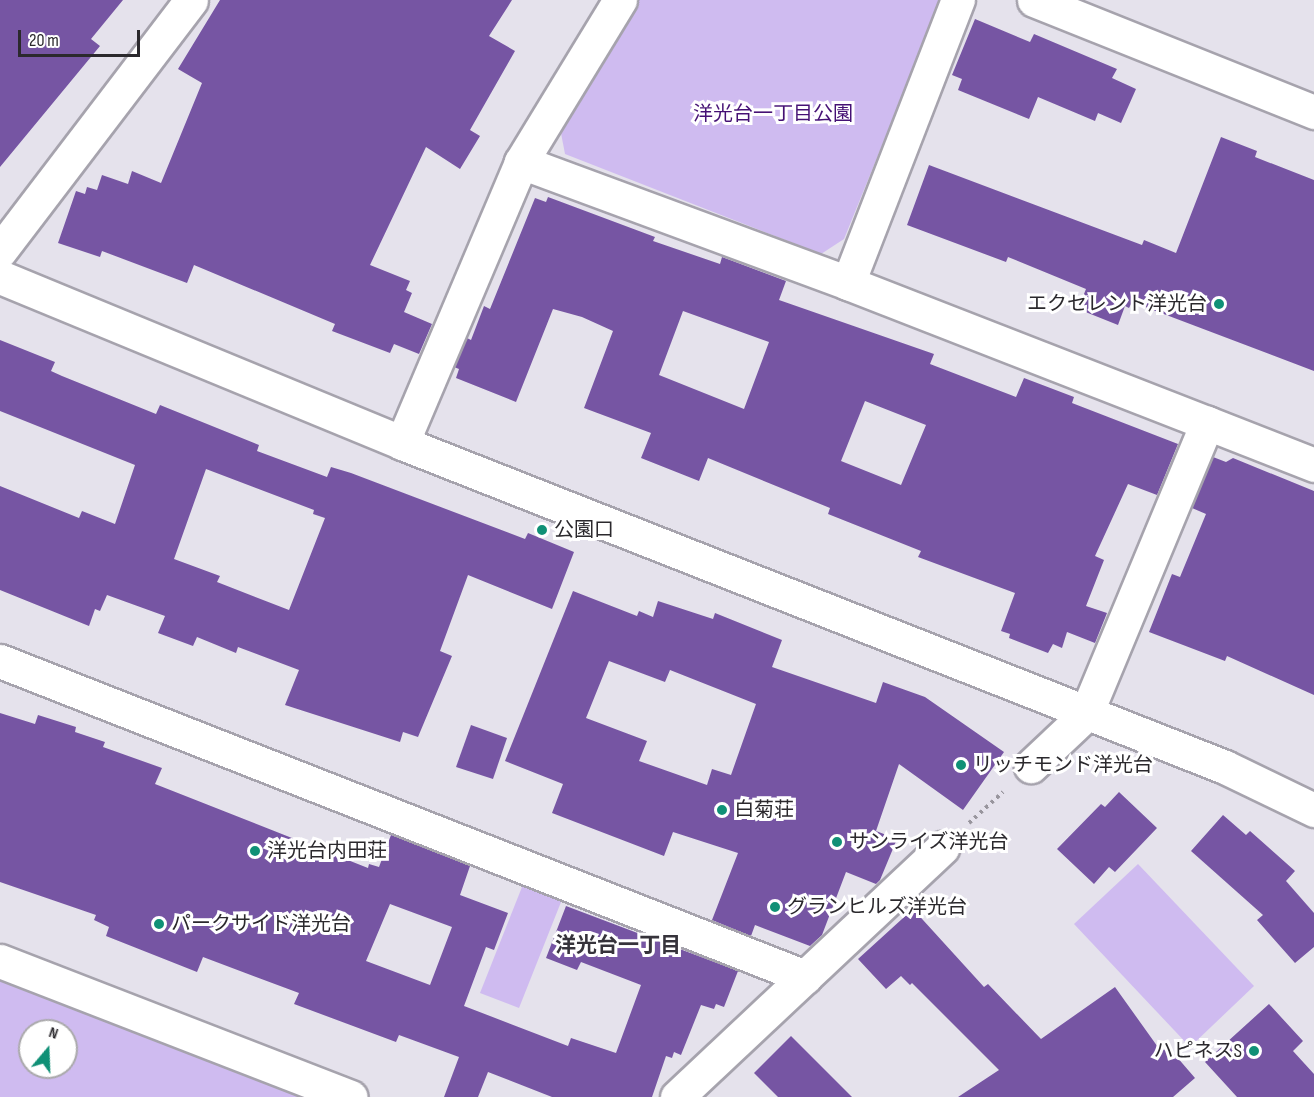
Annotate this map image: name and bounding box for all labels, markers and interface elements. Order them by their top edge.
scale bar [21,18,142,56]
text: 20 m [29,30,59,51]
park label: 洋光台一丁目公園 [693,102,853,126]
place label: エクセレント洋光台 [1027,292,1207,316]
marker: エクセレント洋光台 [1212,297,1226,311]
place label: 公園口 [554,518,614,542]
marker: 公園口 [535,523,549,537]
place label: リッチモンド洋光台 [973,753,1153,777]
marker: リッチモンド洋光台 [954,758,968,772]
place label: 白菊荘 [734,798,794,822]
marker: 白菊荘 [715,803,729,817]
place label: サンライズ洋光台 [849,830,1009,854]
marker: サンライズ洋光台 [830,835,844,849]
place label: 洋光台内田荘 [267,839,387,863]
marker: 洋光台内田荘 [248,844,262,858]
place label: グランヒルズ洋光台 [787,895,967,919]
marker: グランヒルズ洋光台 [768,900,782,914]
place label: パークサイド洋光台 [171,912,351,936]
marker: パークサイド洋光台 [152,917,166,931]
district label: 洋光台一丁目 [555,933,681,959]
north arrow [18,1019,78,1079]
text: N [46,1023,60,1044]
place label: ハピネスS [1153,1039,1242,1063]
marker: ハピネスS [1247,1044,1261,1058]

